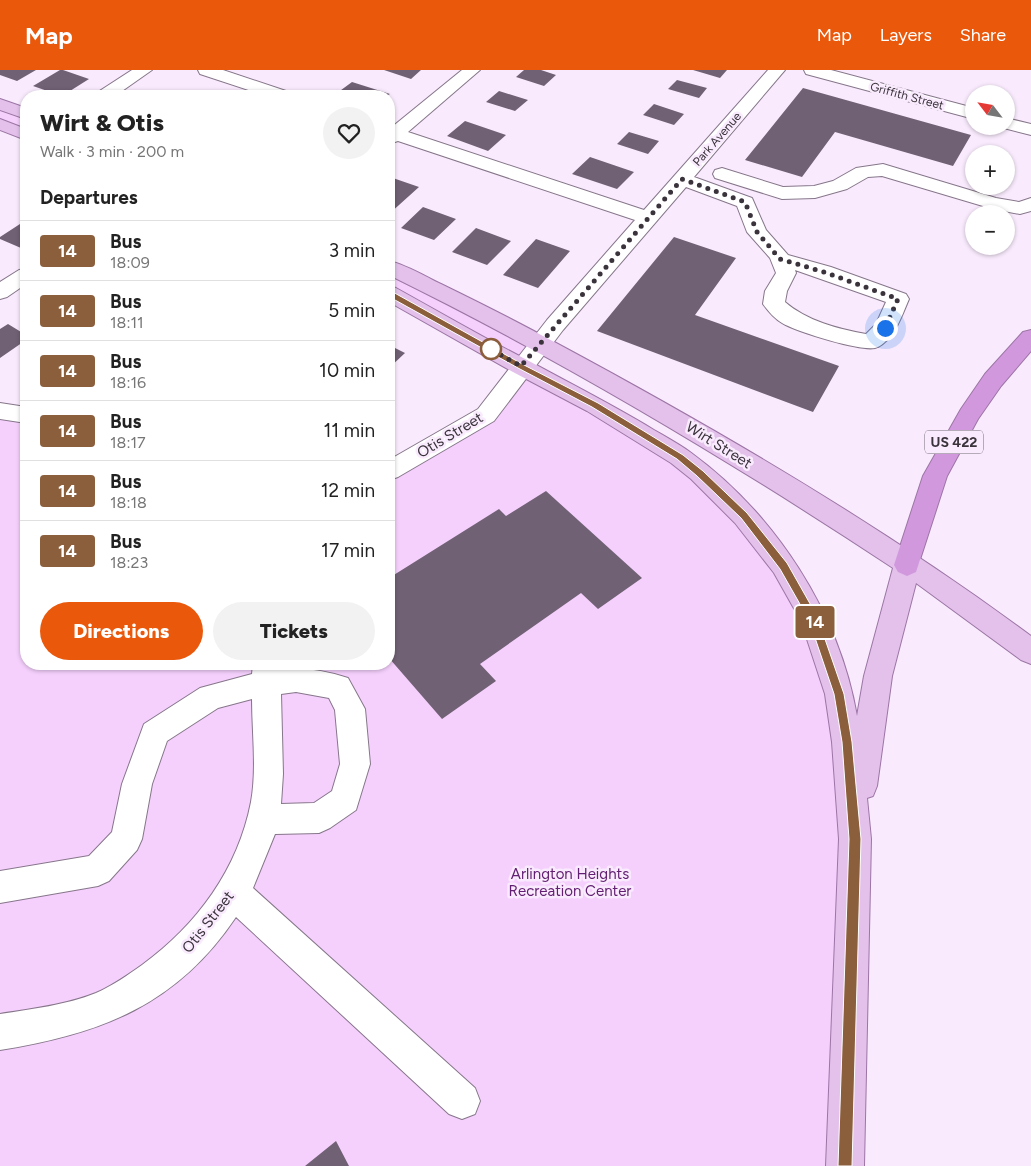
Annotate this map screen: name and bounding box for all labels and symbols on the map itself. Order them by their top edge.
street label: Griffith Street [869,79,946,113]
north arrow [965,85,1015,135]
street label: Park Avenue [690,109,744,169]
your location [873,316,898,341]
unlabelled marker [480,338,502,360]
street label: Otis Street [414,408,486,462]
street label: Wirt Street [683,418,756,472]
road number: US 422 [925,431,983,454]
line badge: 14 [792,606,838,638]
park label: Arlington Heights Recreation Center [509,865,631,900]
street label: Otis Street [178,887,238,957]

